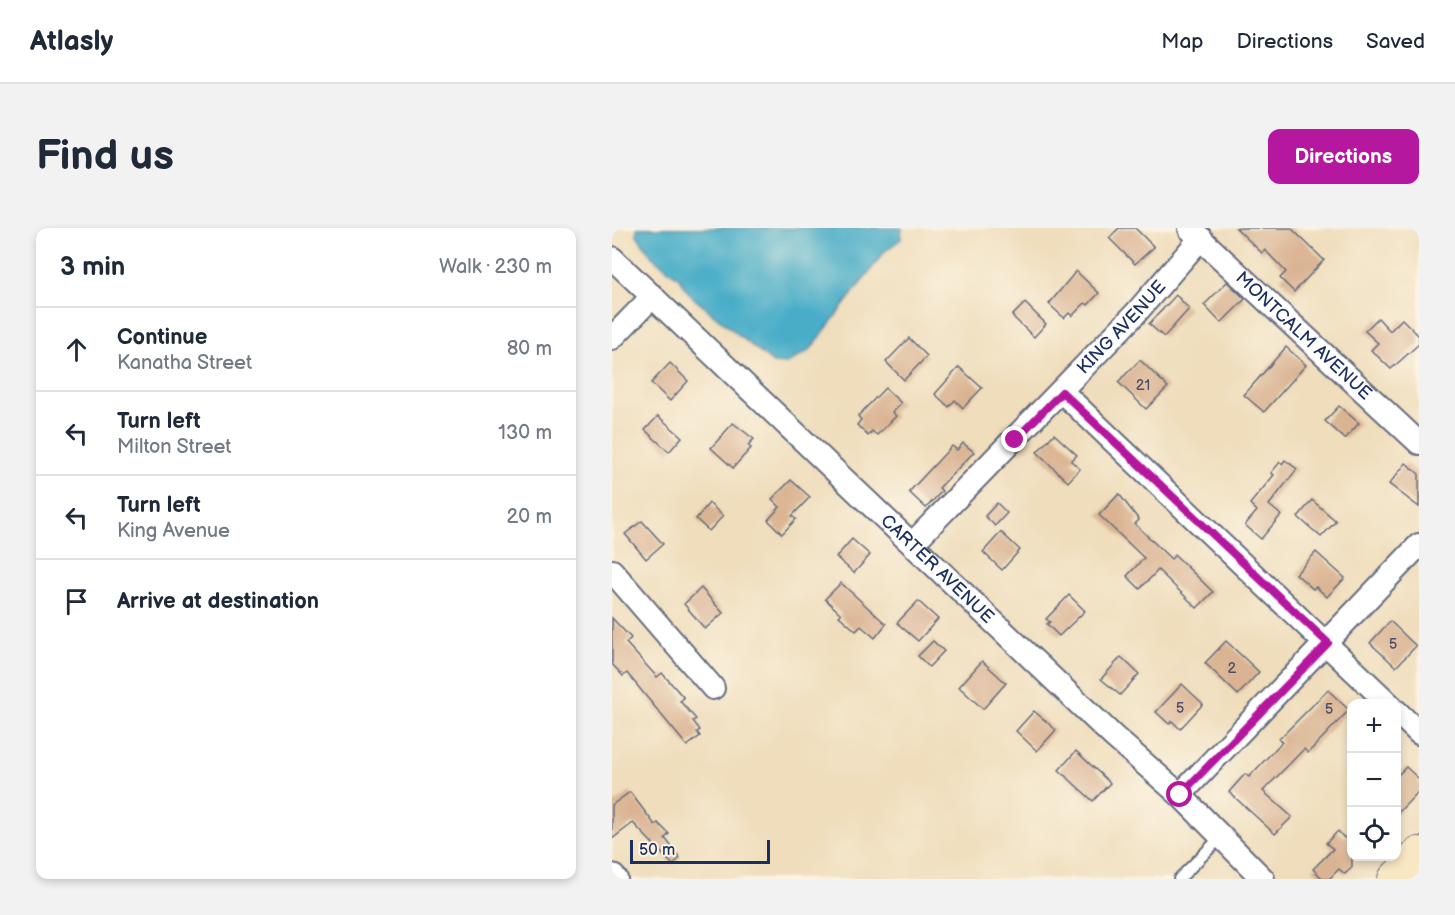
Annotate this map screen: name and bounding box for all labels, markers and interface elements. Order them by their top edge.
text: Atlasly [30,25,113,58]
text: Map [1161,29,1204,54]
text: Directions [1237,29,1333,54]
text: Saved [1366,29,1425,54]
button: Directions [1268,129,1419,184]
text: Find us [36,131,174,182]
text: 3 min [60,252,125,283]
text: Walk · 230 m [439,255,552,279]
street label: MONTCALM AVENUE [1232,267,1376,404]
street label: KING AVENUE [1072,276,1170,378]
text: Continue [117,324,207,351]
icon: ahead [60,333,93,366]
text: 80 m [507,337,552,361]
text: Kanatha Street [117,351,252,375]
house number: 21 [1136,376,1150,395]
text: Turn left [117,408,201,435]
icon: left [60,417,93,450]
text: 130 m [498,421,552,445]
route end [1001,426,1027,452]
text: Milton Street [117,435,232,459]
text: Turn left [117,492,201,519]
icon: left [60,501,93,534]
text: 20 m [507,505,552,529]
street label: CARTER AVENUE [877,510,998,627]
text: King Avenue [117,519,230,543]
icon: arrive [60,585,93,618]
text: Arrive at destination [117,588,319,615]
house number: 5 [1389,635,1397,654]
house number: 2 [1228,659,1237,678]
house number: 5 [1176,699,1184,718]
map controls [1347,699,1401,861]
button: + [1347,699,1401,753]
house number: 5 [1325,700,1333,719]
button: − [1347,753,1401,807]
route start [1166,781,1192,807]
button: locate [1347,807,1401,861]
scale bar [630,837,770,864]
text: 50 m [639,841,675,860]

